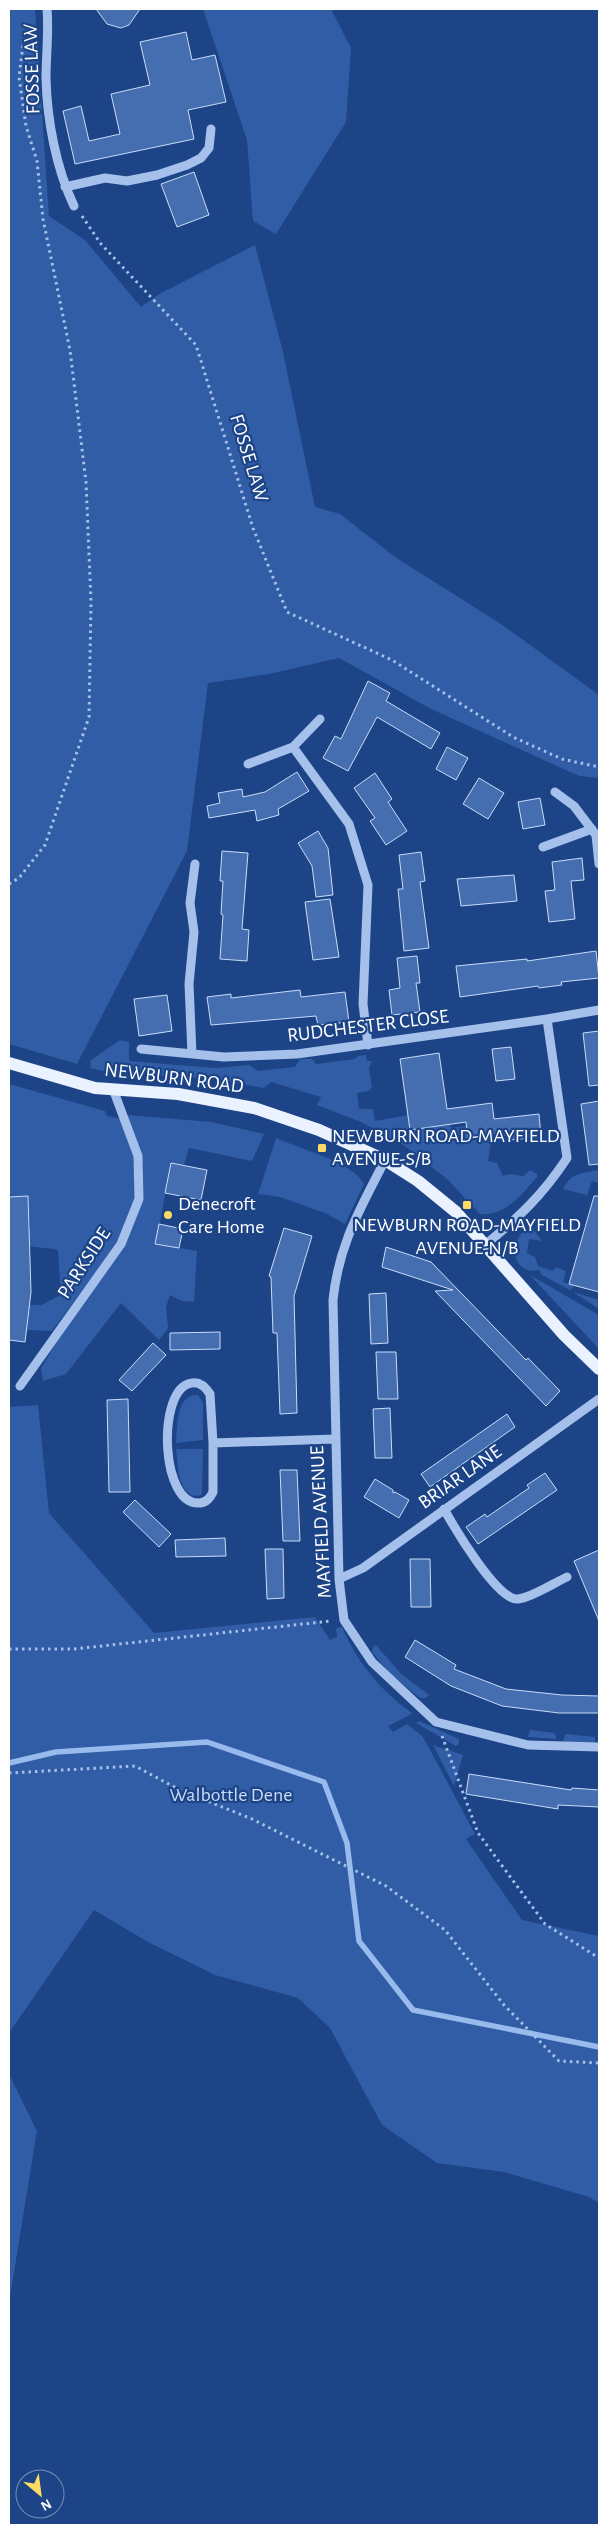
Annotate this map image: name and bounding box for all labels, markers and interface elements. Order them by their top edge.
street label: FOSSE LAW [20,23,44,115]
street label: FOSSE LAW [226,412,272,504]
street label: RUDCHESTER CLOSE [286,1006,450,1046]
street label: NEWBURN ROAD [103,1060,245,1096]
place label: NEWBURN ROAD-MAYFIELD AVENUE-S/B [332,1126,560,1169]
marker: NEWBURN ROAD-MAYFIELD AVENUE-S/B [316,1142,328,1154]
place label: Denecroft Care Home [178,1194,265,1237]
marker: NEWBURN ROAD-MAYFIELD AVENUE-N/B [461,1199,473,1211]
marker: Denecroft Care Home [162,1209,174,1221]
place label: NEWBURN ROAD-MAYFIELD AVENUE-N/B [353,1215,581,1258]
street label: PARKSIDE [54,1224,114,1302]
street label: BRIAR LANE [415,1441,505,1513]
street label: MAYFIELD AVENUE [307,1445,335,1599]
park label: Walbottle Dene [170,1785,292,1805]
north arrow [15,2469,65,2519]
text: N [38,2496,53,2513]

